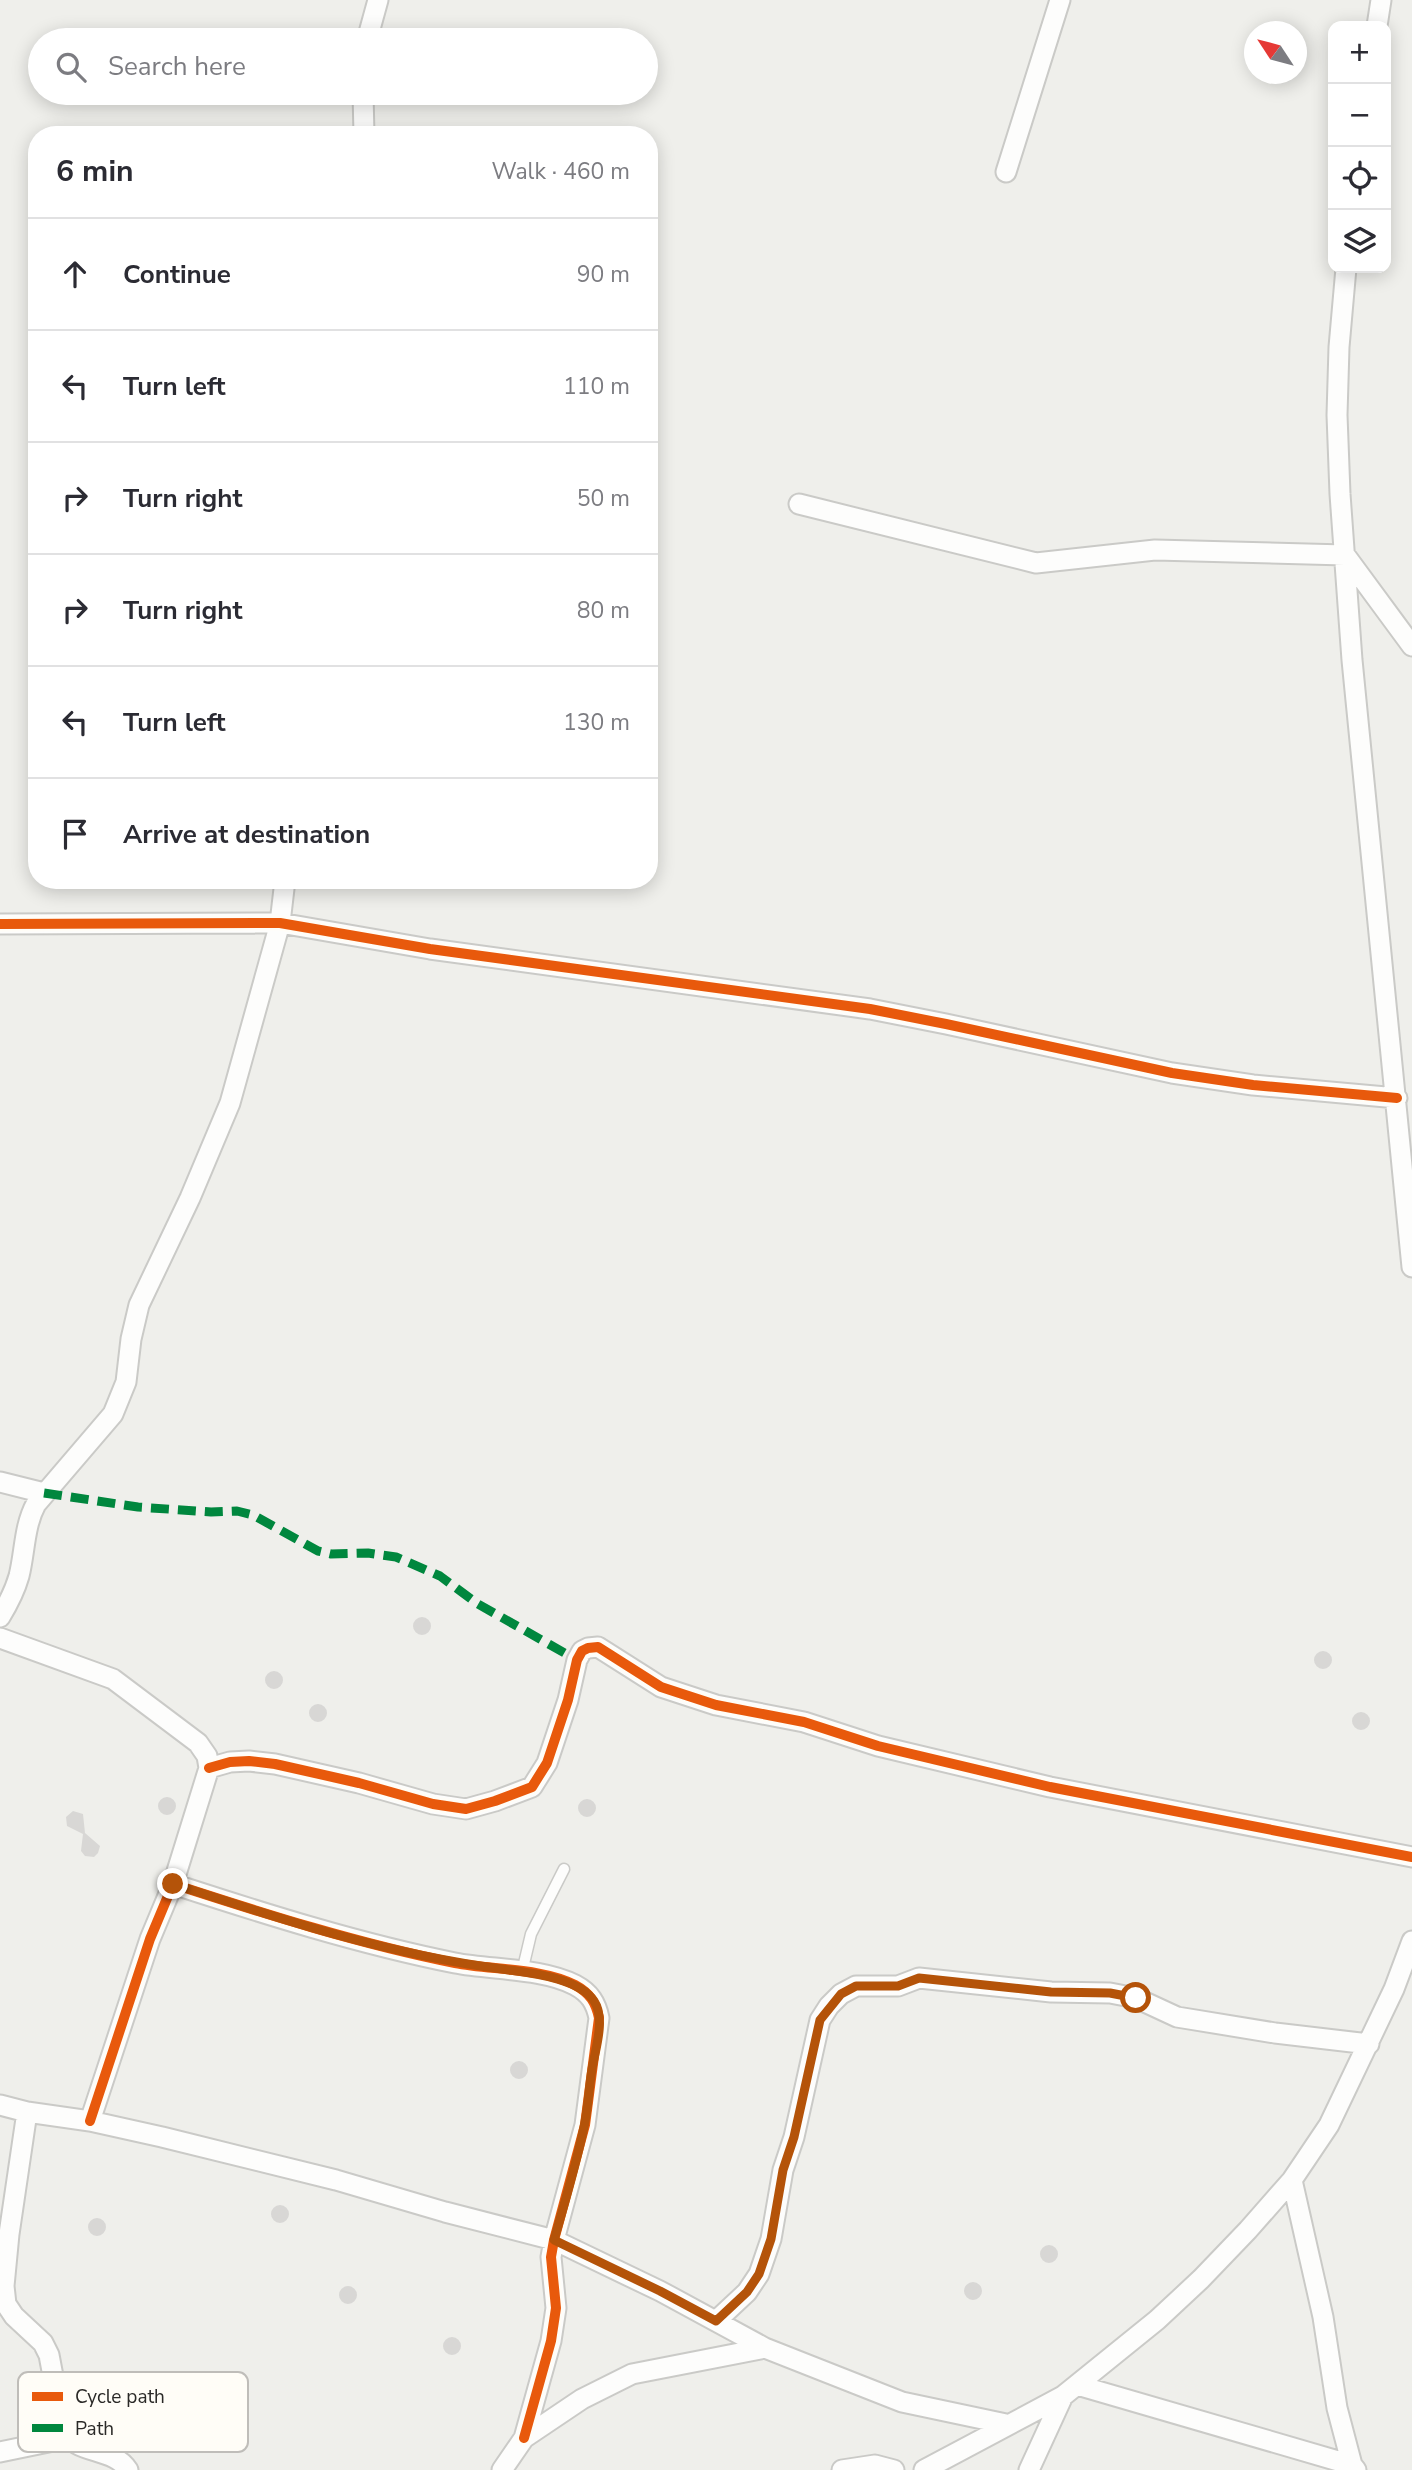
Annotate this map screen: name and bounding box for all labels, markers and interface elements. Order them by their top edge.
north arrow [1244,21,1307,84]
map controls [1328,21,1391,273]
button: + [1328,21,1391,84]
search box [28,28,658,105]
icon: search [52,48,90,86]
text: Search here [108,49,246,84]
button: − [1328,84,1391,147]
button: locate [1328,147,1391,210]
text: 6 min [56,151,134,192]
text: Walk · 460 m [491,156,630,187]
button: layers [1328,210,1391,273]
icon: ahead [56,255,94,293]
text: Continue [123,257,231,292]
text: 90 m [577,259,630,290]
icon: left [56,367,94,405]
text: Turn left [123,369,226,404]
text: 110 m [563,371,630,402]
icon: right [56,479,94,517]
text: Turn right [123,481,242,516]
text: 50 m [577,483,630,514]
icon: right [56,591,94,629]
text: Turn right [123,593,242,628]
text: 80 m [577,595,630,626]
icon: left [56,703,94,741]
text: Turn left [123,705,226,740]
text: 130 m [563,707,630,738]
icon: arrive [56,815,94,853]
text: Arrive at destination [123,817,370,852]
route end [157,1868,188,1899]
route start [1120,1982,1151,2013]
legend [18,2372,248,2452]
text: Cycle path [75,2384,165,2410]
text: Path [75,2416,114,2442]

